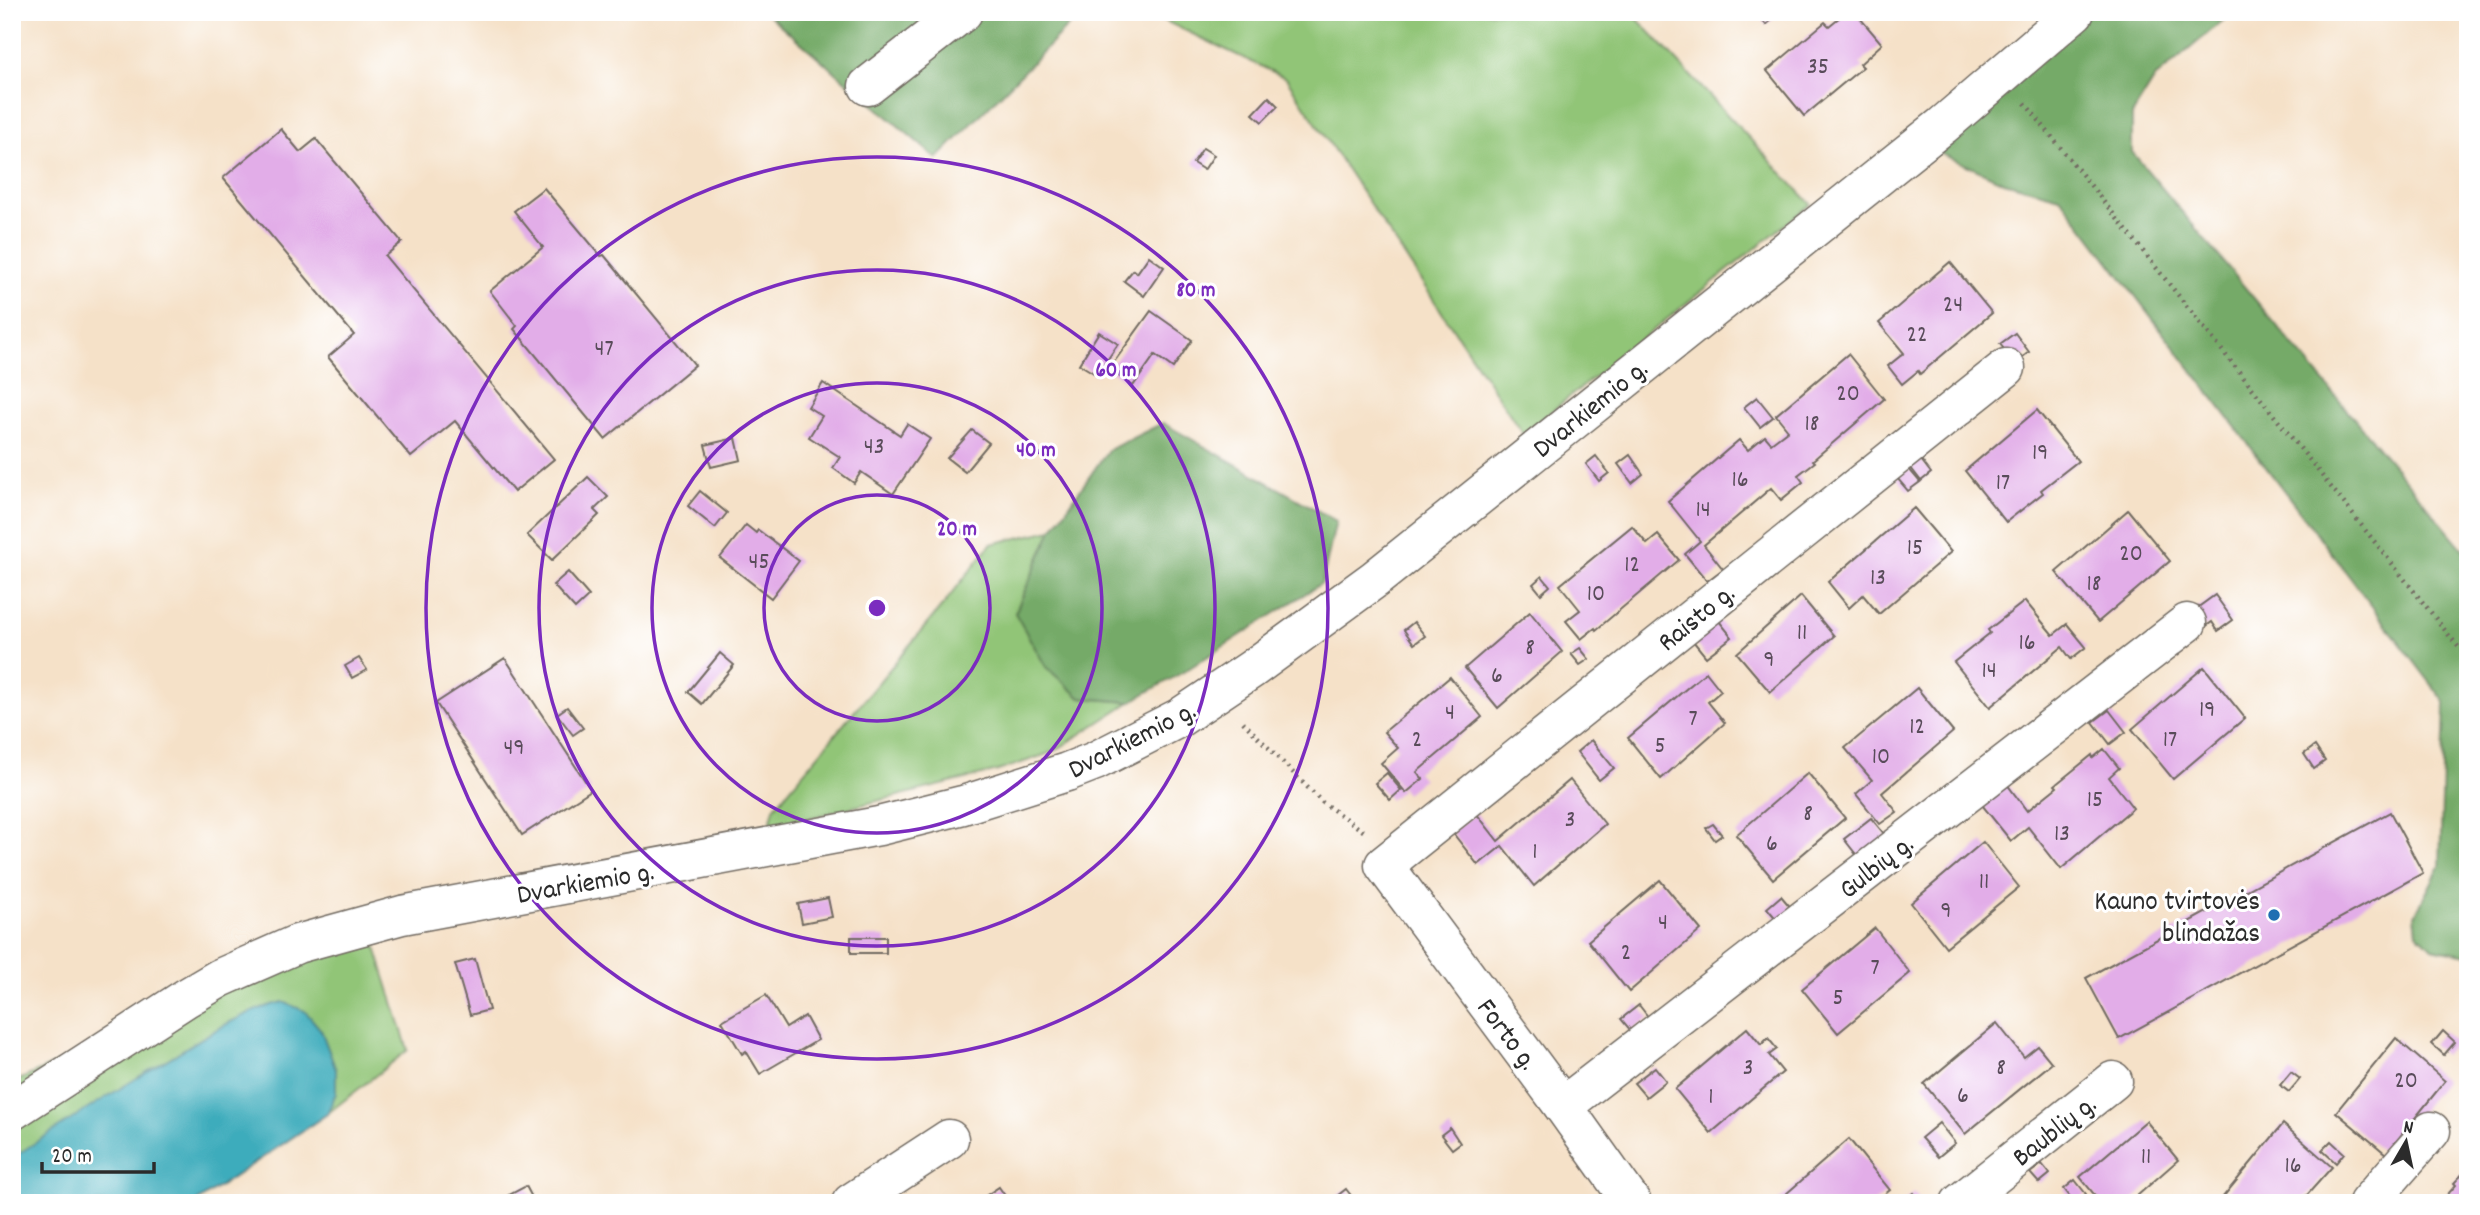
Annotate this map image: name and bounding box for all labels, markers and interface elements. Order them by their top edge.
house number: 35 [1807,51,1829,85]
text: 80 m [1176,277,1216,307]
house number: 24 [1943,289,1963,323]
house number: 22 [1907,319,1927,353]
house number: 47 [594,333,614,367]
street label: Dvarkiemio g. [1526,352,1659,470]
text: 60 m [1096,357,1136,387]
house number: 20 [1836,378,1860,412]
house number: 18 [1805,408,1819,442]
house number: 43 [864,431,884,465]
text: 40 m [1016,437,1056,467]
house number: 19 [2032,437,2048,471]
house number: 16 [1731,464,1749,498]
house number: 17 [1996,467,2010,501]
house number: 14 [1695,494,1711,528]
text: 20 m [937,516,977,546]
house number: 15 [1907,532,1923,566]
house number: 20 [2119,538,2143,572]
house number: 45 [748,546,770,580]
house number: 12 [1624,549,1640,583]
house number: 13 [1870,562,1886,596]
house number: 18 [2087,568,2101,602]
street label: Raisto g. [1651,576,1746,664]
house number: 10 [1587,578,1605,612]
centre of rings [865,596,889,620]
house number: 11 [1797,617,1807,651]
house number: 16 [2018,627,2036,661]
house number: 8 [1525,632,1535,666]
house number: 9 [1764,644,1775,678]
house number: 14 [1981,655,1997,689]
house number: 6 [1491,660,1503,694]
street label: Dvarkiemio g. [1062,693,1204,792]
house number: 19 [2199,694,2215,728]
house number: 4 [1445,697,1455,731]
house number: 7 [1688,703,1698,737]
house number: 12 [1909,711,1925,745]
house number: 2 [1412,724,1422,758]
house number: 17 [2163,724,2177,758]
house number: 5 [1654,730,1666,764]
house number: 49 [504,732,524,766]
house number: 10 [1872,741,1890,775]
house number: 15 [2087,784,2103,818]
house number: 8 [1803,798,1813,832]
house number: 3 [1565,804,1575,838]
house number: 13 [2054,818,2070,852]
street label: Gulbių g. [1832,827,1924,911]
house number: 6 [1766,828,1778,862]
house number: 1 [1532,836,1538,870]
street label: Dvarkiemio g. [514,854,658,918]
house number: 11 [1979,866,1989,900]
place label: Kauno tvirtovės blindažas [2094,884,2260,956]
house number: 9 [1941,895,1952,929]
house number: 4 [1658,907,1668,941]
marker: Kauno tvirtovės blindažas [2266,907,2282,923]
house number: 2 [1621,937,1631,971]
house number: 7 [1870,952,1880,986]
house number: 5 [1832,982,1844,1016]
street label: Forto g. [1465,991,1545,1081]
house number: 3 [1743,1052,1753,1086]
house number: 8 [1996,1052,2006,1086]
house number: 20 [2394,1065,2418,1099]
house number: 6 [1957,1080,1969,1114]
house number: 1 [1708,1081,1714,1115]
street label: Baublių g. [2005,1087,2107,1179]
north arrow [2372,1106,2442,1176]
text: N [2401,1115,2415,1143]
scale bar [42,1131,154,1175]
house number: 11 [2141,1141,2151,1175]
text: 20 m [52,1143,92,1173]
house number: 16 [2284,1150,2302,1184]

